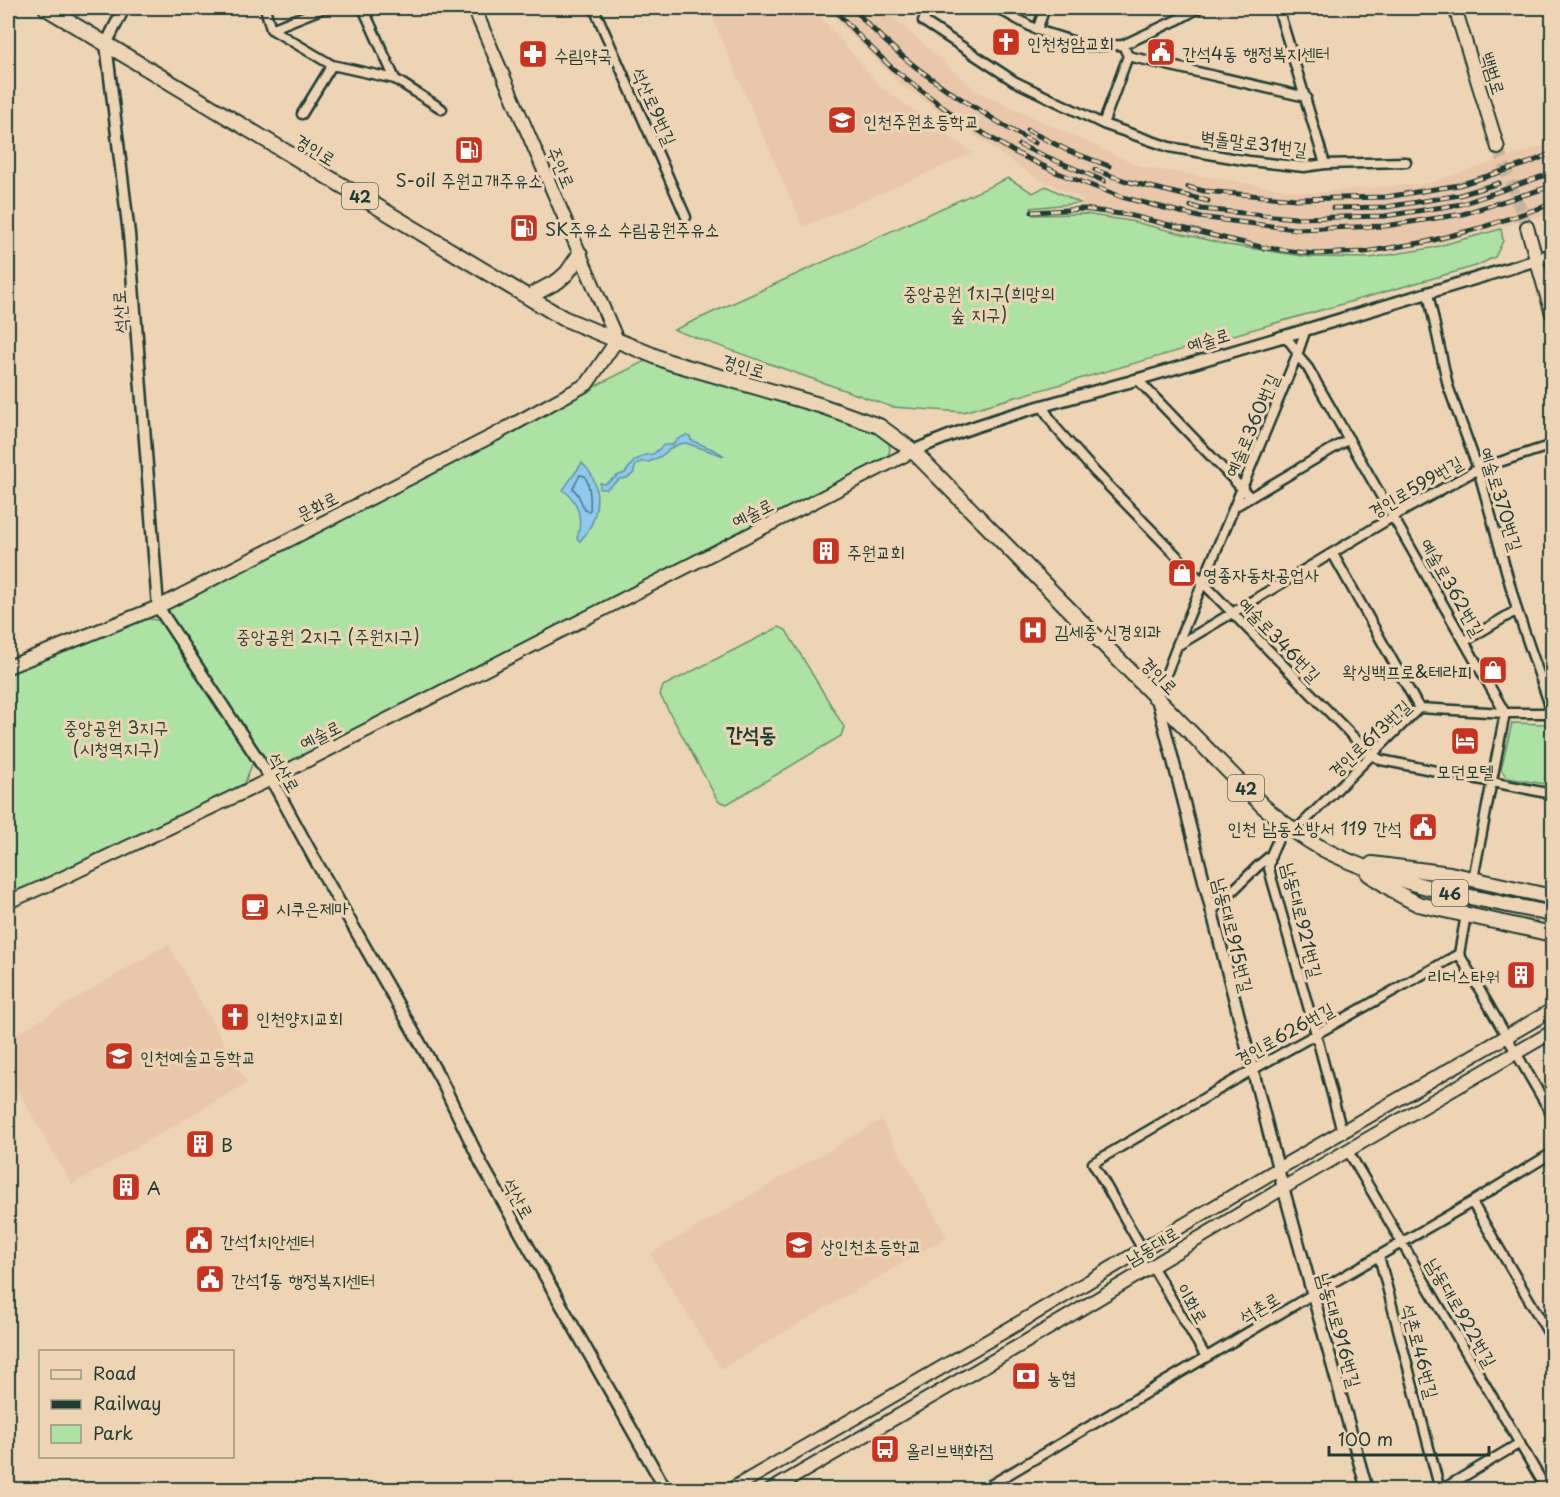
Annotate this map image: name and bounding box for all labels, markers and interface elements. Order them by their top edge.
church icon: 인천청암교회 [990,26,1022,58]
place label: 인천청암교회 [1027,29,1114,56]
public building icon: 간석4동 행정복지센터 [1145,36,1177,68]
pharmacy icon: 수림약국 [517,38,549,70]
place label: 간석4동 행정복지센터 [1182,39,1330,66]
place label: 수림약국 [554,41,612,68]
street label: 백범로 [1475,48,1513,98]
street label: 석산로9번길 [626,63,684,150]
school or university icon: 인천주원초등학교 [826,104,858,136]
place label: 인천주원초등학교 [863,107,979,134]
street label: 벽돌말로31번길 [1199,122,1309,162]
street label: 경인로 [290,126,342,172]
fuel station icon: S-oil 주원고개주유소 [453,134,485,166]
street label: 주안로 [541,142,583,192]
place label: S-oil 주원고개주유소 [395,166,543,193]
road number: 42 [342,183,378,209]
fuel station icon: SK주유소 수림공원주유소 [508,212,540,244]
place label: SK주유소 수림공원주유소 [545,215,719,242]
park label: 중앙공원 1지구(희망의 숲 지구) [903,279,1055,327]
street label: 석산로 [104,289,134,335]
street label: 예술로 [1183,320,1233,358]
street label: 경인로 [719,346,769,384]
street label: 예술로360번길 [1217,369,1285,481]
street label: 예술로370번길 [1473,444,1531,555]
street label: 경인로599번길 [1363,448,1467,524]
street label: 문화로 [292,483,342,527]
street label: 예술로 [727,490,777,534]
street label: 예술로362번길 [1414,533,1492,641]
building icon: 주원교회 [810,535,842,567]
place label: 주원교회 [847,538,905,565]
shop icon: 영종자동차공업사 [1166,557,1198,589]
place label: 영종자동차공업사 [1203,560,1319,587]
street label: 예술로346번길 [1232,590,1328,688]
hospital icon: 김세중 신경외과 [1017,614,1049,646]
place label: 김세중 신경외과 [1054,617,1161,644]
park label: 중앙공원 2지구 (주원지구) [236,622,420,649]
street label: 경인로 [1135,650,1185,700]
shop icon: 왁싱백프로&테라피 [1477,654,1509,686]
place label: 왁싱백프로&테라피 [1342,657,1472,684]
street label: 경인로613번길 [1322,692,1417,783]
street label: 예술로 [295,712,345,756]
park label: 중앙공원 3지구 (시청역지구) [64,713,168,761]
district label: 간석동 [726,717,776,749]
hotel icon: 모던모텔 [1449,725,1481,757]
street label: 석산로 [262,746,308,798]
place label: 모던모텔 [1436,757,1494,784]
road number: 42 [1228,775,1264,801]
public building icon: 인천 남동소방서 119 간석 [1407,811,1439,843]
place label: 인천 남동소방서 119 간석 [1227,814,1402,841]
street label: 남동대로921번길 [1276,860,1330,981]
street label: 남동대로915번길 [1207,875,1261,996]
road number: 46 [1432,880,1468,906]
cafe icon: 시쿠은제마 [239,891,271,923]
place label: 시쿠은제마 [276,894,349,921]
building icon: 리더스타워 [1505,959,1537,991]
place label: 리더스타워 [1428,962,1500,989]
street label: 경인로626번길 [1230,995,1339,1071]
church icon: 인천양지교회 [219,1001,251,1033]
place label: 인천양지교회 [256,1004,343,1031]
school or university icon: 인천예술고등학교 [103,1040,135,1072]
place label: 인천예술고등학교 [140,1043,256,1070]
building icon: B [184,1128,216,1160]
place label: B [221,1131,233,1158]
building icon: A [110,1171,142,1203]
street label: 석산로 [497,1172,541,1224]
place label: A [147,1174,161,1201]
street label: 남동대로 [1120,1219,1184,1271]
public building icon: 간석1치안센터 [183,1224,215,1256]
place label: 간석1치안센터 [220,1227,315,1254]
school or university icon: 상인천초등학교 [783,1229,815,1261]
place label: 상인천초등학교 [820,1232,921,1259]
street label: 남동대로922번길 [1420,1252,1505,1372]
public building icon: 간석1동 행정복지센터 [194,1263,226,1295]
place label: 간석1동 행정복지센터 [231,1266,375,1293]
street label: 남동대로916번길 [1311,1269,1369,1391]
street label: 이화로 [1170,1277,1216,1329]
street label: 석촌로 [1233,1284,1285,1330]
street label: 석촌로46번길 [1395,1301,1447,1402]
legend [39,1350,234,1458]
text: Road [93,1359,137,1386]
bank icon: 농협 [1010,1360,1042,1392]
place label: 농협 [1047,1363,1076,1390]
text: Railway [93,1389,161,1416]
text: Park [93,1419,133,1446]
scale bar [1329,1419,1490,1457]
text: 100 m [1338,1425,1393,1452]
bus stop icon: 올리브백화점 [869,1433,901,1465]
place label: 올리브백화점 [906,1436,993,1463]

